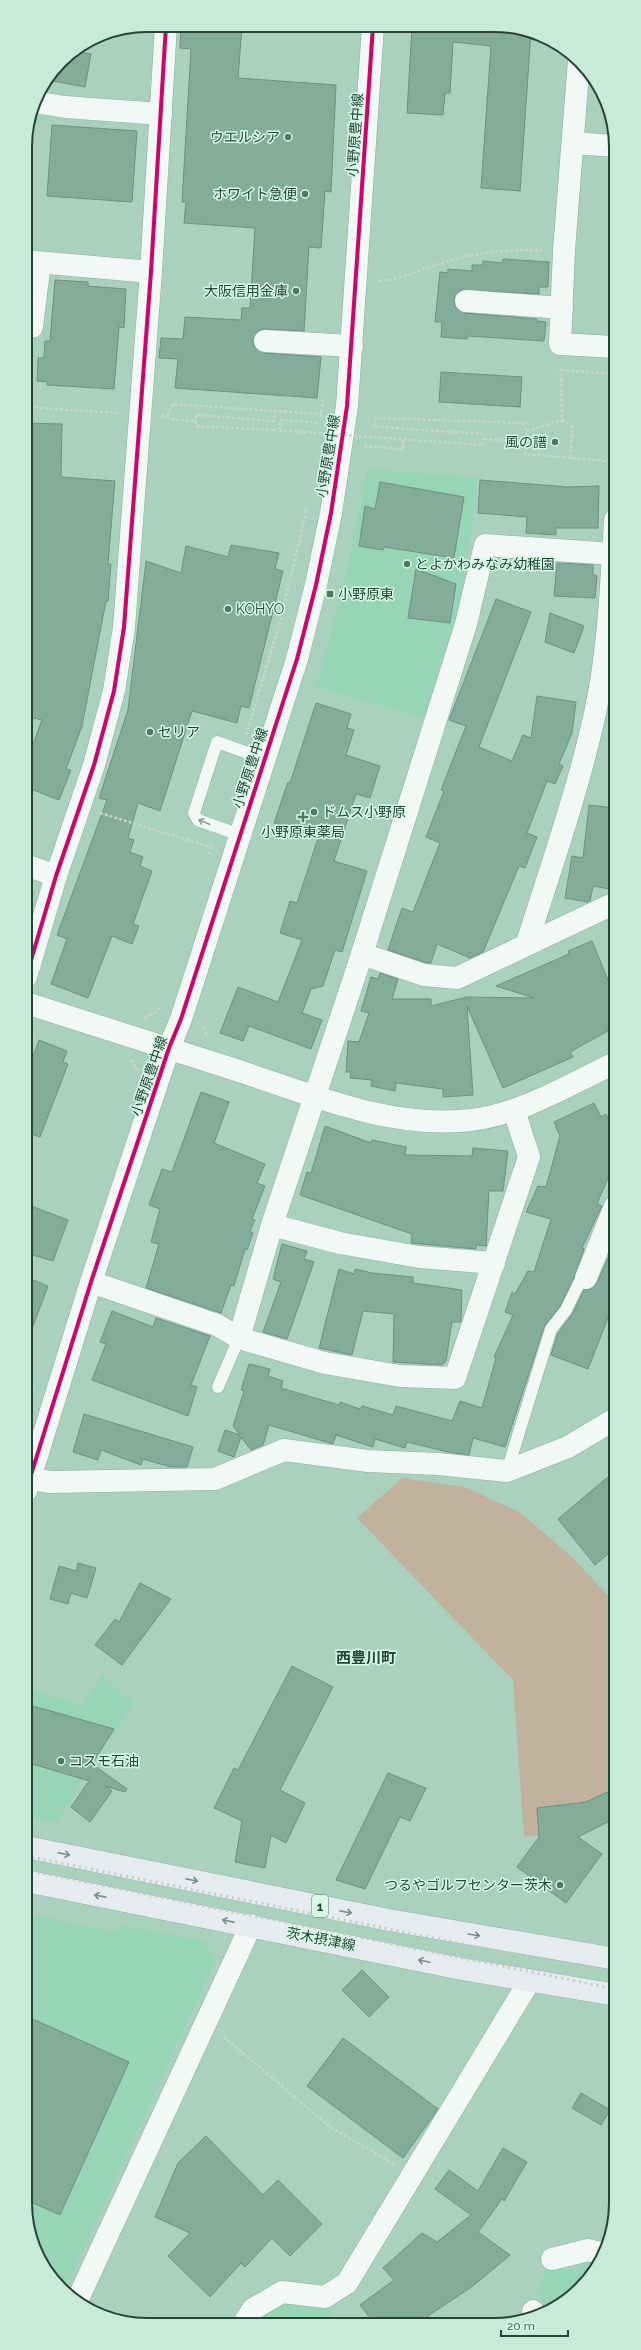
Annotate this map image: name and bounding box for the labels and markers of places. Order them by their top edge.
place label: ウエルシア [210,129,280,145]
marker: ウエルシア [283,132,293,142]
place label: ホワイト急便 [213,186,297,202]
marker: ホワイト急便 [300,189,310,199]
place label: 大阪信用金庫 [204,283,288,299]
marker: 大阪信用金庫 [291,286,301,296]
place label: 風の譜 [505,434,547,450]
marker: 風の譜 [550,437,560,447]
place label: とよかわみなみ幼稚園 [415,556,555,572]
marker: とよかわみなみ幼稚園 [402,559,412,569]
place label: 小野原東 [338,586,394,602]
marker: 小野原東 [325,589,335,599]
place label: KOHYO [236,601,284,617]
marker: KOHYO [223,604,233,614]
place label: セリア [158,724,200,740]
marker: セリア [145,727,155,737]
place label: ドムス小野原 [322,804,406,820]
marker: ドムス小野原 [309,807,319,817]
marker: 小野原東薬局 [298,812,308,822]
place label: 小野原東薬局 [261,824,345,840]
place label: コスモ石油 [69,1753,139,1769]
marker: コスモ石油 [56,1756,66,1766]
place label: つるやゴルフセンター茨木 [384,1877,552,1893]
marker: つるやゴルフセンター茨木 [555,1880,565,1890]

